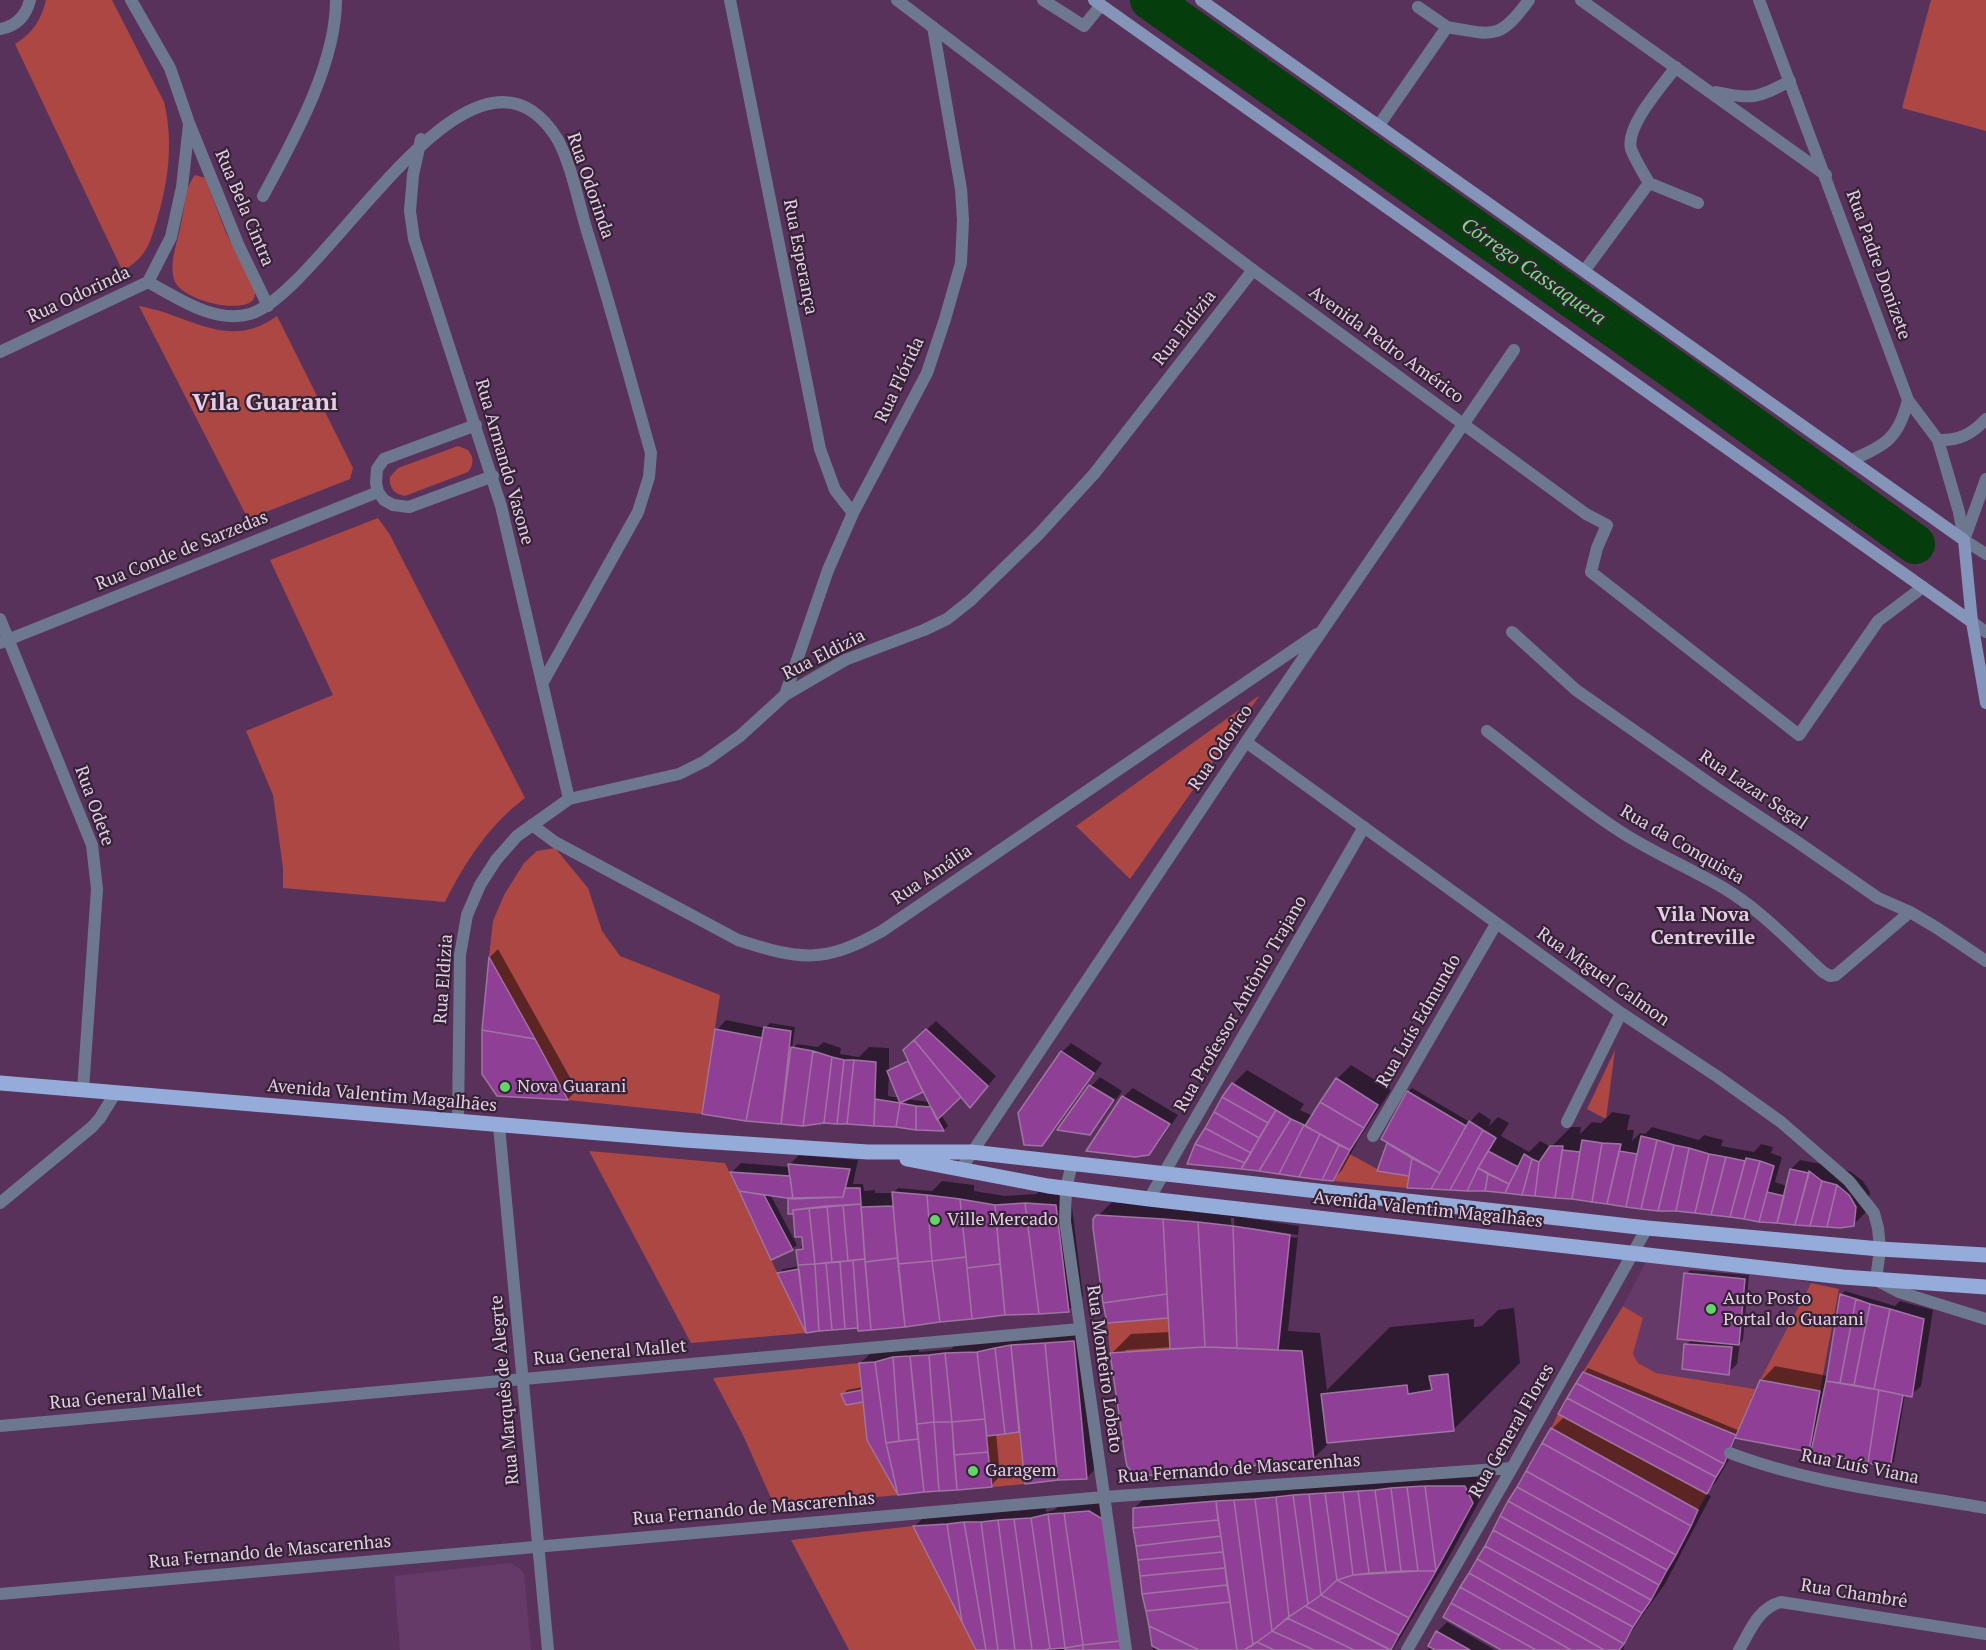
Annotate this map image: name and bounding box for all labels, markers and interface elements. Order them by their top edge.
street label: Rua Odorinda [562,130,618,242]
street label: Rua Bela Cintra [210,146,278,270]
street label: Rua Padre Donizete [1841,187,1915,343]
street label: Rua Esperança [778,198,822,316]
water label: Córrego Cassaquera [1456,213,1610,331]
street label: Rua Odorinda [24,262,134,328]
street label: Avenida Pedro Américo [1304,282,1468,408]
street label: Rua Eldizia [1149,286,1221,370]
street label: Rua Flórida [871,334,929,426]
street label: Rua Armando Vasone [470,377,538,547]
district label: Vila Guarani [192,389,338,417]
street label: Rua Conde de Sarzedas [93,507,271,595]
street label: Rua Eldizia [779,625,869,685]
street label: Rua Odorico [1184,701,1258,795]
street label: Rua Lazar Segal [1695,746,1811,834]
street label: Rua Odete [70,763,118,849]
street label: Rua da Conquista [1616,801,1748,889]
street label: Rua Amália [888,840,976,910]
street label: Rua Professor Antônio Trajano [1170,892,1312,1116]
district label: Vila Nova Centreville [1651,903,1755,950]
street label: Rua Miguel Calmon [1532,923,1674,1031]
street label: Rua Eldizia [430,933,458,1025]
street label: Rua Luís Edmundo [1372,951,1466,1091]
street label: Avenida Valentim Magalhães [266,1075,498,1117]
place label: Nova Guarani [517,1076,626,1098]
marker: Nova Guarani [498,1080,512,1094]
street label: Avenida Valentim Magalhães [1312,1187,1544,1233]
place label: Ville Mercado [947,1209,1058,1231]
marker: Ville Mercado [928,1213,942,1227]
street label: Rua Monteiro Lobato [1082,1284,1126,1454]
place label: Auto Posto Portal do Guarani [1723,1288,1864,1330]
street label: Rua Marquês de Alegrte [486,1294,524,1486]
marker: Auto Posto Portal do Guarani [1704,1302,1718,1316]
street label: Rua General Mallet [533,1336,687,1370]
street label: Rua General Flores [1465,1360,1559,1502]
street label: Rua General Mallet [49,1380,203,1414]
street label: Rua Luís Viana [1799,1445,1921,1489]
street label: Rua Fernando de Mascarenhas [1117,1450,1361,1488]
place label: Garagem [985,1460,1057,1482]
marker: Garagem [966,1464,980,1478]
street label: Rua Fernando de Mascarenhas [632,1488,876,1530]
street label: Rua Fernando de Mascarenhas [148,1531,392,1573]
street label: Rua Chambrê [1799,1575,1909,1613]

